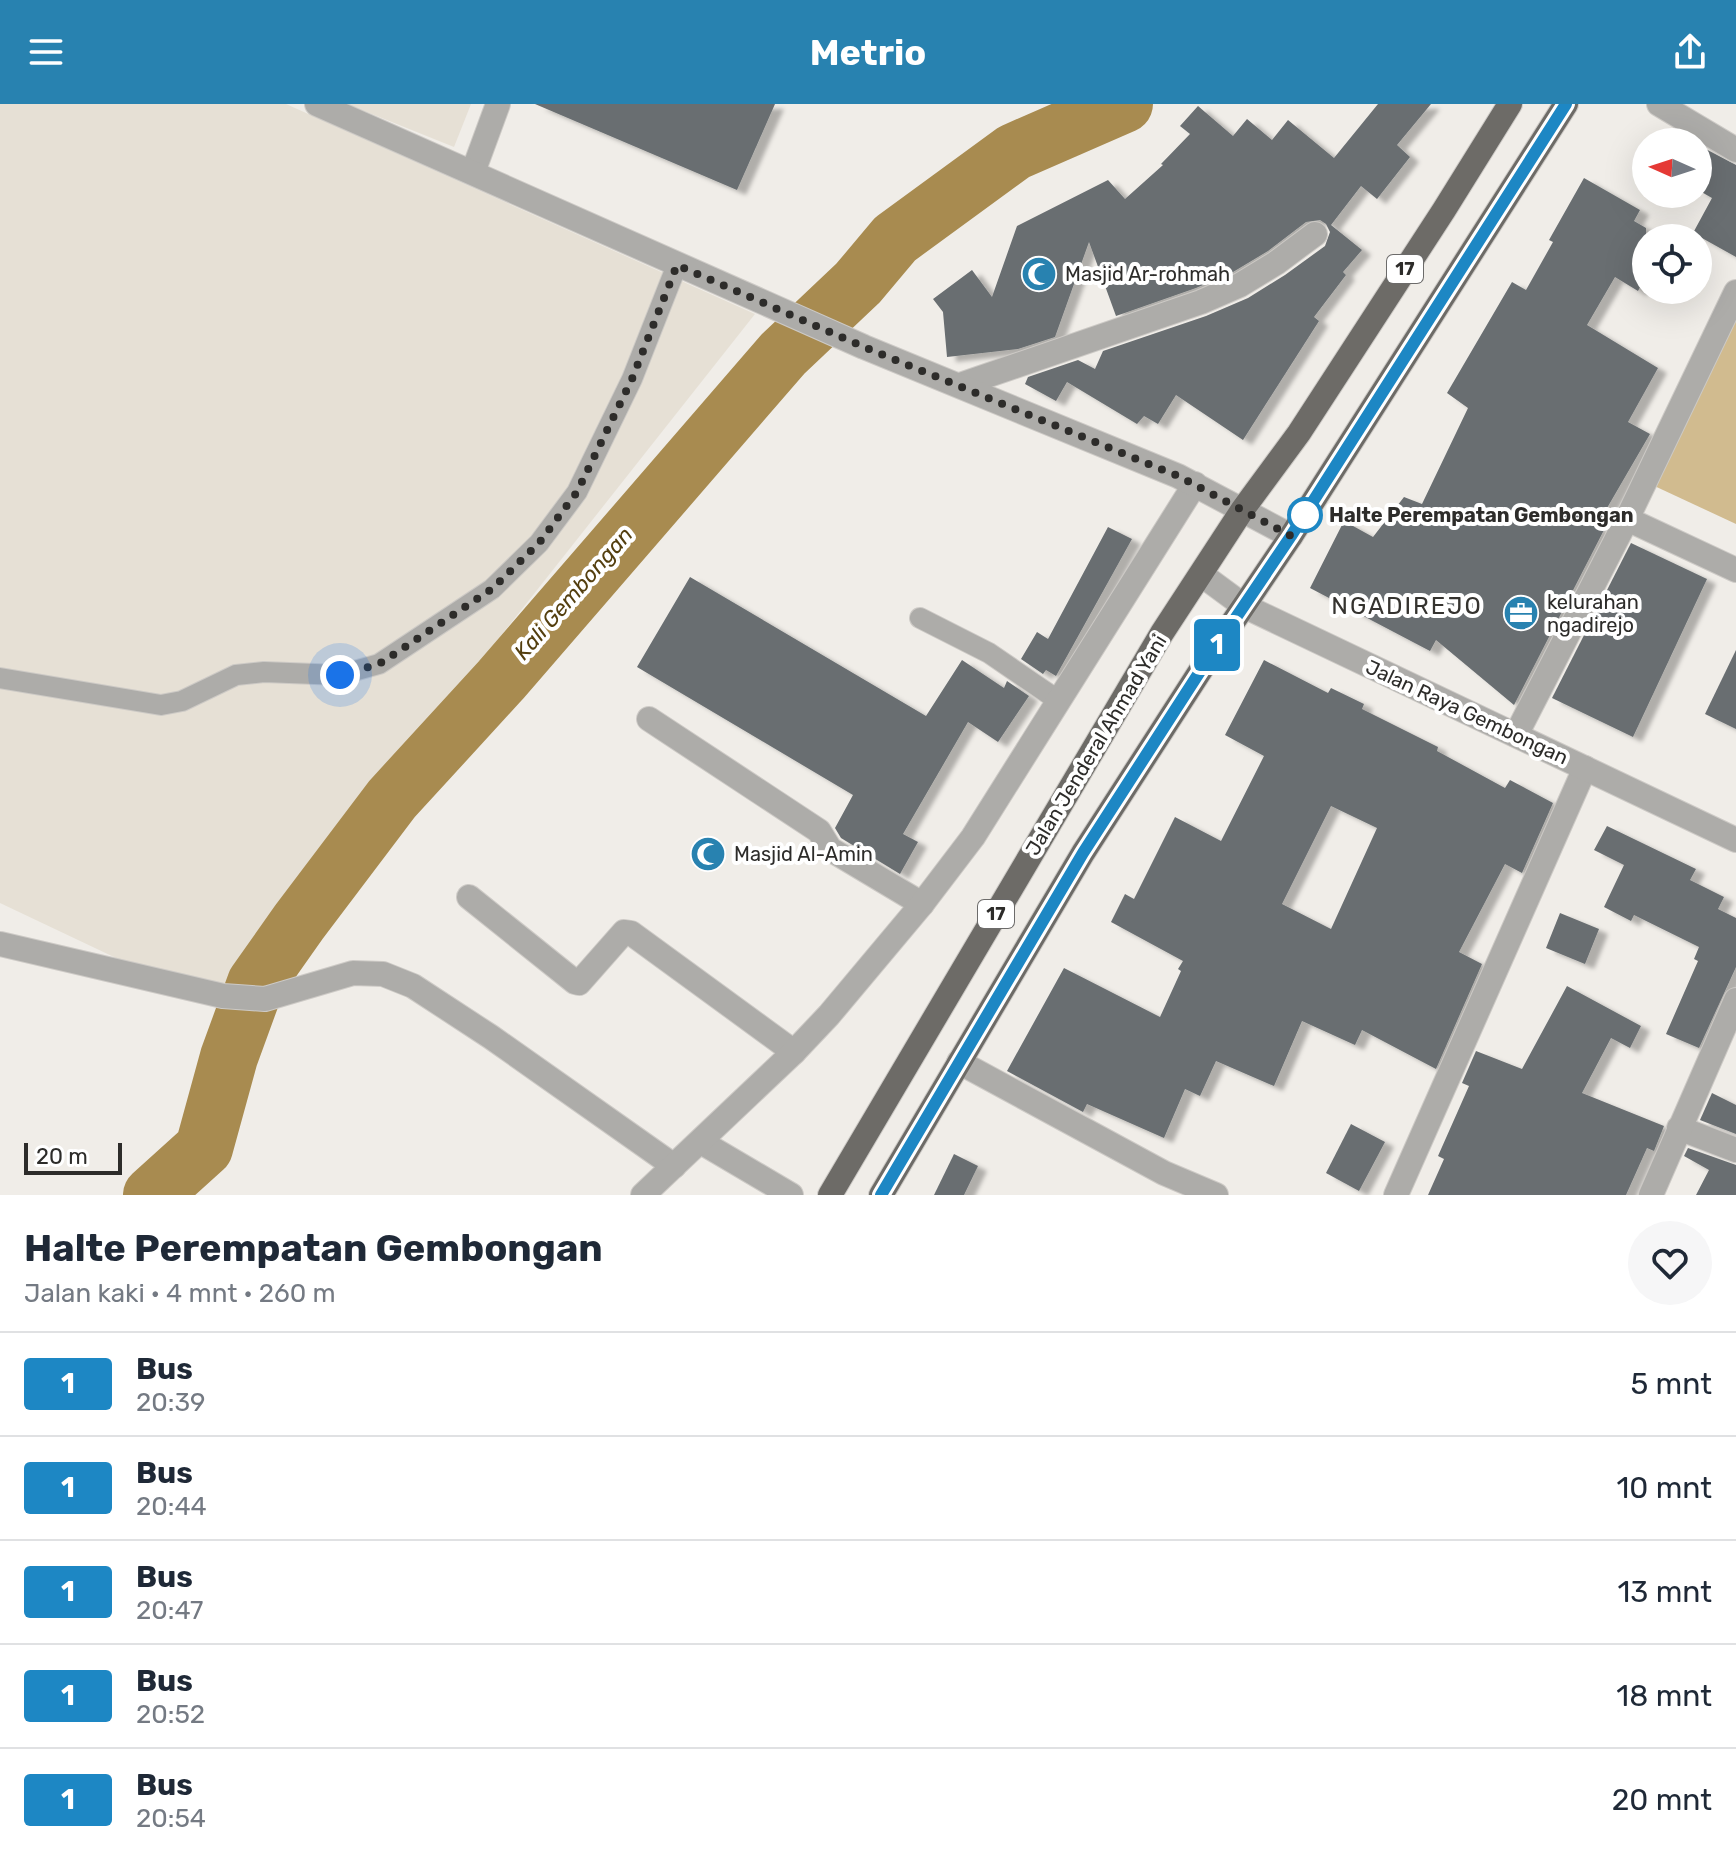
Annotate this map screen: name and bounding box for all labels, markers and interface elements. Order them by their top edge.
icon: menu [24,30,68,74]
icon: share [1668,30,1712,74]
text: Metrio [810,31,926,74]
north arrow [1632,128,1712,208]
map controls [1632,128,1712,304]
button: locate [1632,224,1712,304]
mosque icon: Masjid Ar-rohmah [1020,255,1058,293]
road number: 17 [1387,255,1423,283]
place label: Masjid Ar-rohmah [1065,262,1230,286]
marker: Halte Perempatan Gembongan [1288,498,1322,532]
place label: Halte Perempatan Gembongan [1329,503,1634,527]
water label: Kali Gembongan [508,521,638,665]
place label: kelurahan ngadirejo [1547,590,1639,637]
district label: NGADIREJO [1331,592,1483,620]
office icon: kelurahan ngadirejo [1502,594,1540,632]
line badge: 1 [1191,619,1243,671]
text: 1 [1210,628,1224,661]
street label: Jalan Jenderal Ahmad Yani [1021,630,1171,860]
your location [320,655,360,695]
street label: Jalan Raya Gembongan [1362,655,1572,769]
mosque icon: Masjid Al-Amin [689,835,727,873]
place label: Masjid Al-Amin [734,842,873,866]
road number: 17 [978,900,1014,928]
scale bar [24,1139,122,1175]
text: 20 m [36,1143,88,1170]
button: heart [1628,1221,1712,1305]
text: Halte Perempatan Gembongan [24,1225,603,1271]
text: Jalan kaki · 4 mnt · 260 m [24,1278,336,1309]
text: Bus [136,1351,193,1387]
text: 5 mnt [1630,1366,1712,1402]
text: 1 [61,1367,75,1400]
text: 20:39 [136,1387,205,1418]
text: Bus [136,1455,193,1491]
text: 10 mnt [1616,1470,1712,1506]
text: 1 [61,1471,75,1504]
text: 20:44 [136,1491,207,1522]
text: Bus [136,1559,193,1595]
text: 13 mnt [1617,1574,1712,1610]
text: 1 [61,1575,75,1608]
text: 20:47 [136,1595,203,1626]
text: Bus [136,1663,193,1699]
text: 18 mnt [1616,1678,1712,1714]
text: 1 [61,1679,75,1712]
text: 20:52 [136,1699,205,1730]
text: Bus [136,1767,193,1803]
text: 20 mnt [1612,1782,1712,1818]
text: 1 [61,1783,75,1816]
text: 20:54 [136,1803,206,1834]

